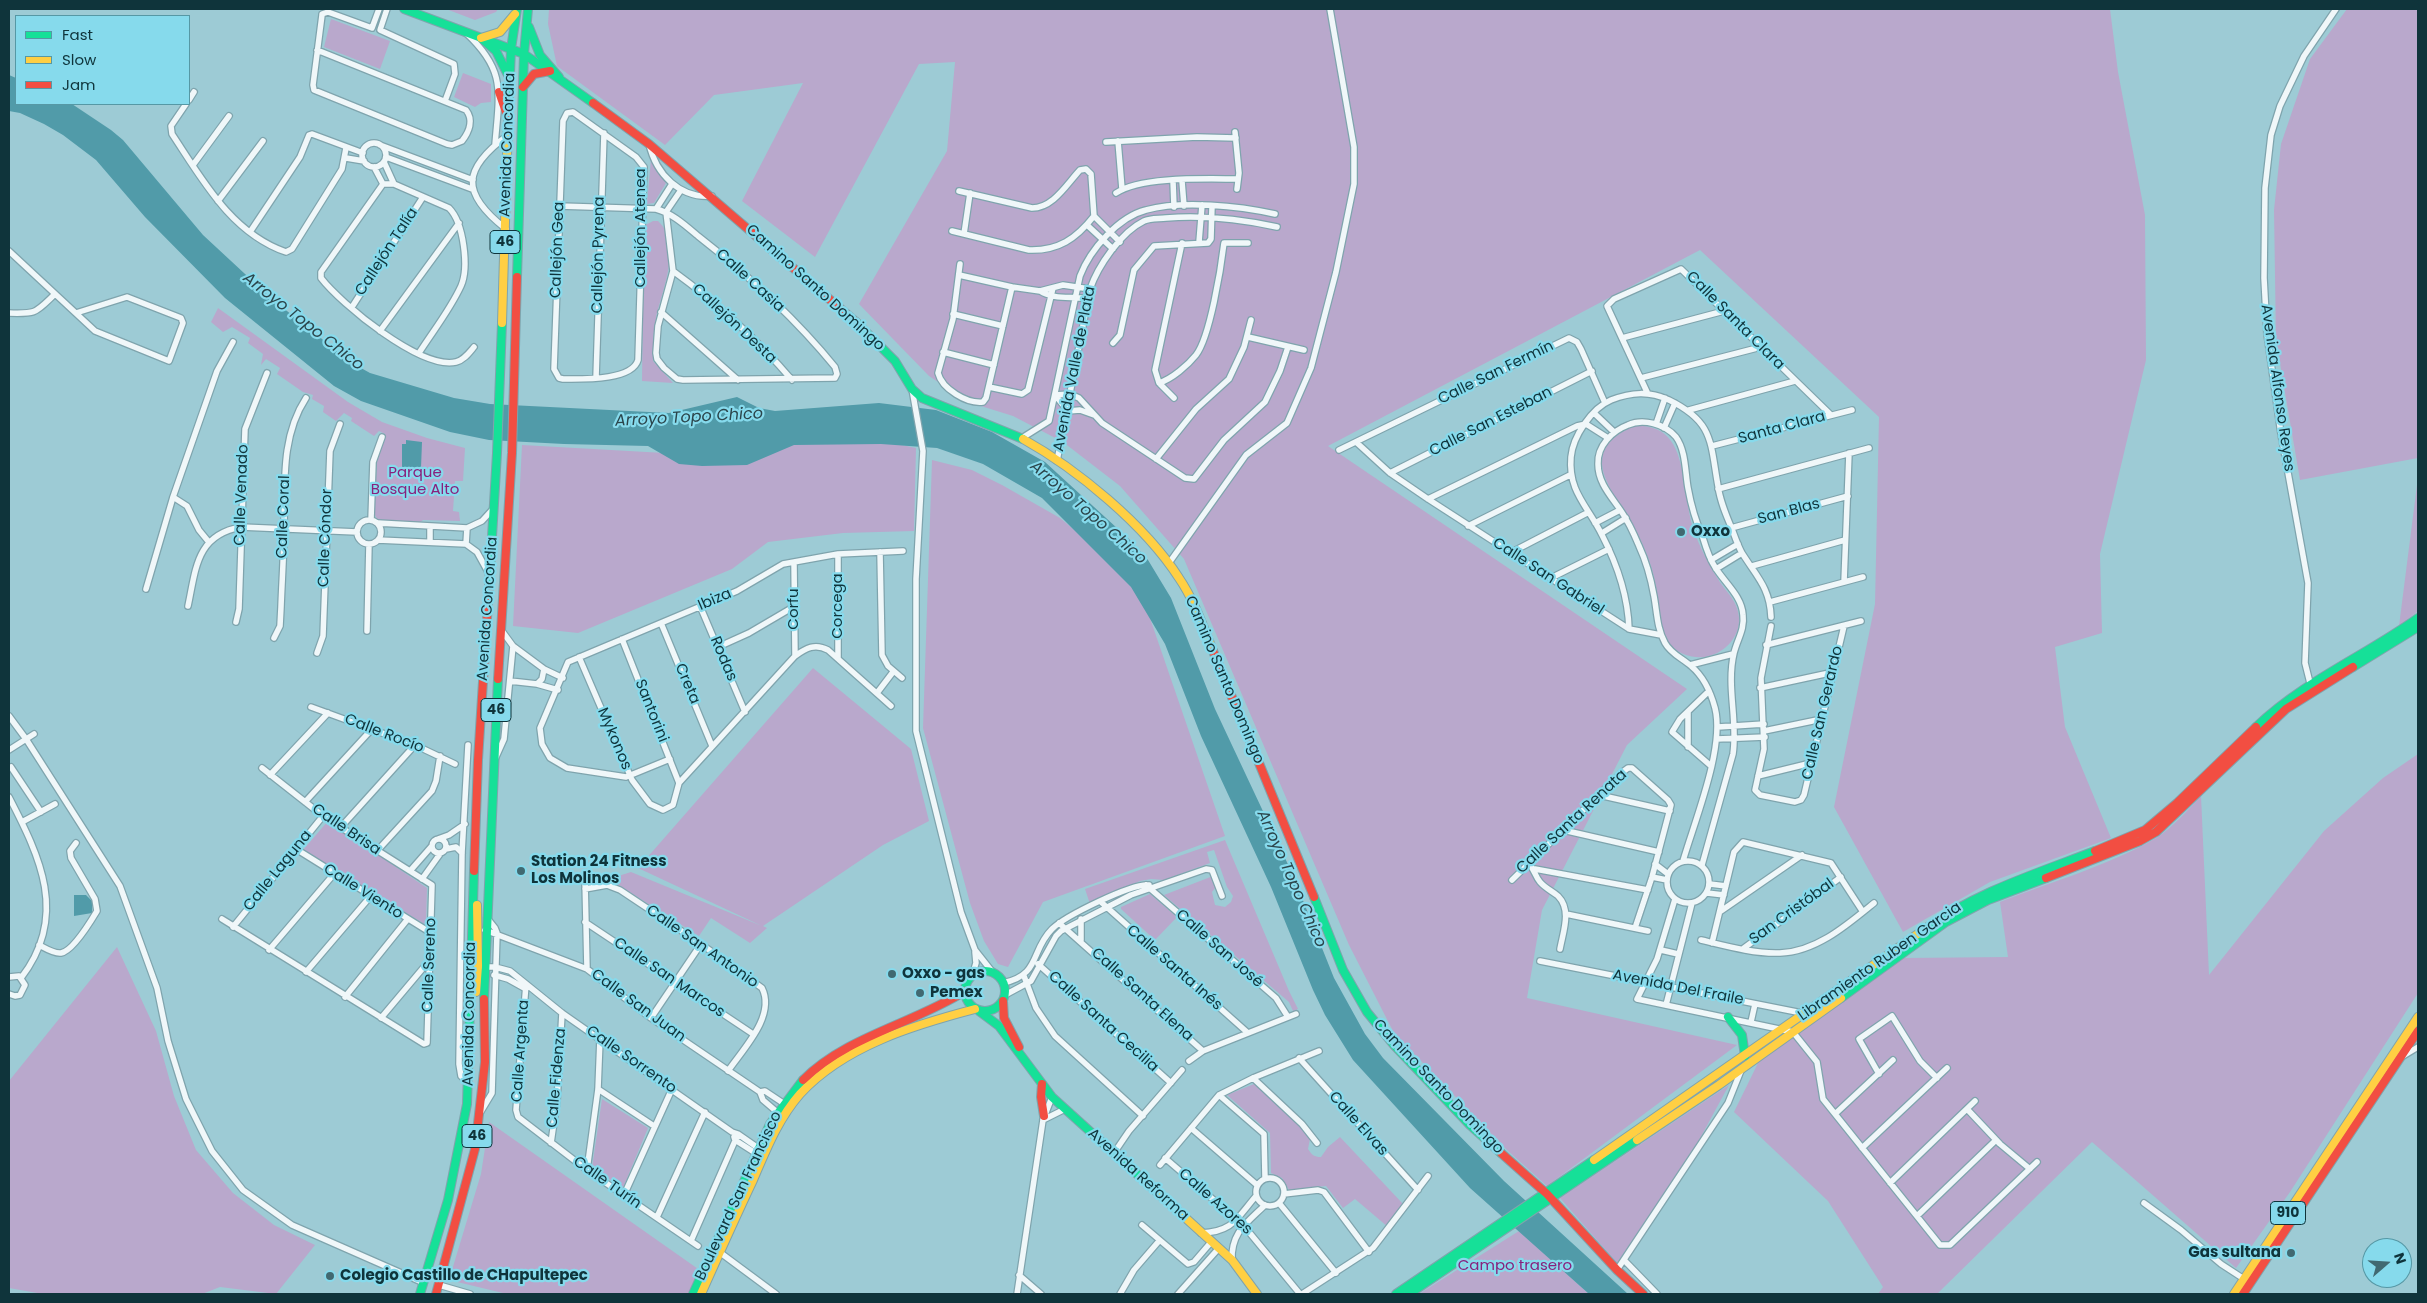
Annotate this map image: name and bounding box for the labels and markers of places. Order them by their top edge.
place label: Oxxo [1691,523,1730,541]
marker: Oxxo [1675,526,1687,538]
place label: Station 24 Fitness Los Molinos [531,853,667,888]
marker: Station 24 Fitness Los Molinos [515,865,527,877]
place label: Oxxo - gas [902,965,985,983]
marker: Oxxo - gas [886,968,898,980]
place label: Pemex [930,984,983,1002]
marker: Pemex [914,987,926,999]
place label: Gas sultana [2188,1244,2281,1262]
marker: Gas sultana [2285,1247,2297,1259]
place label: Colegio Castillo de CHapultepec [340,1267,588,1285]
marker: Colegio Castillo de CHapultepec [324,1270,336,1282]

